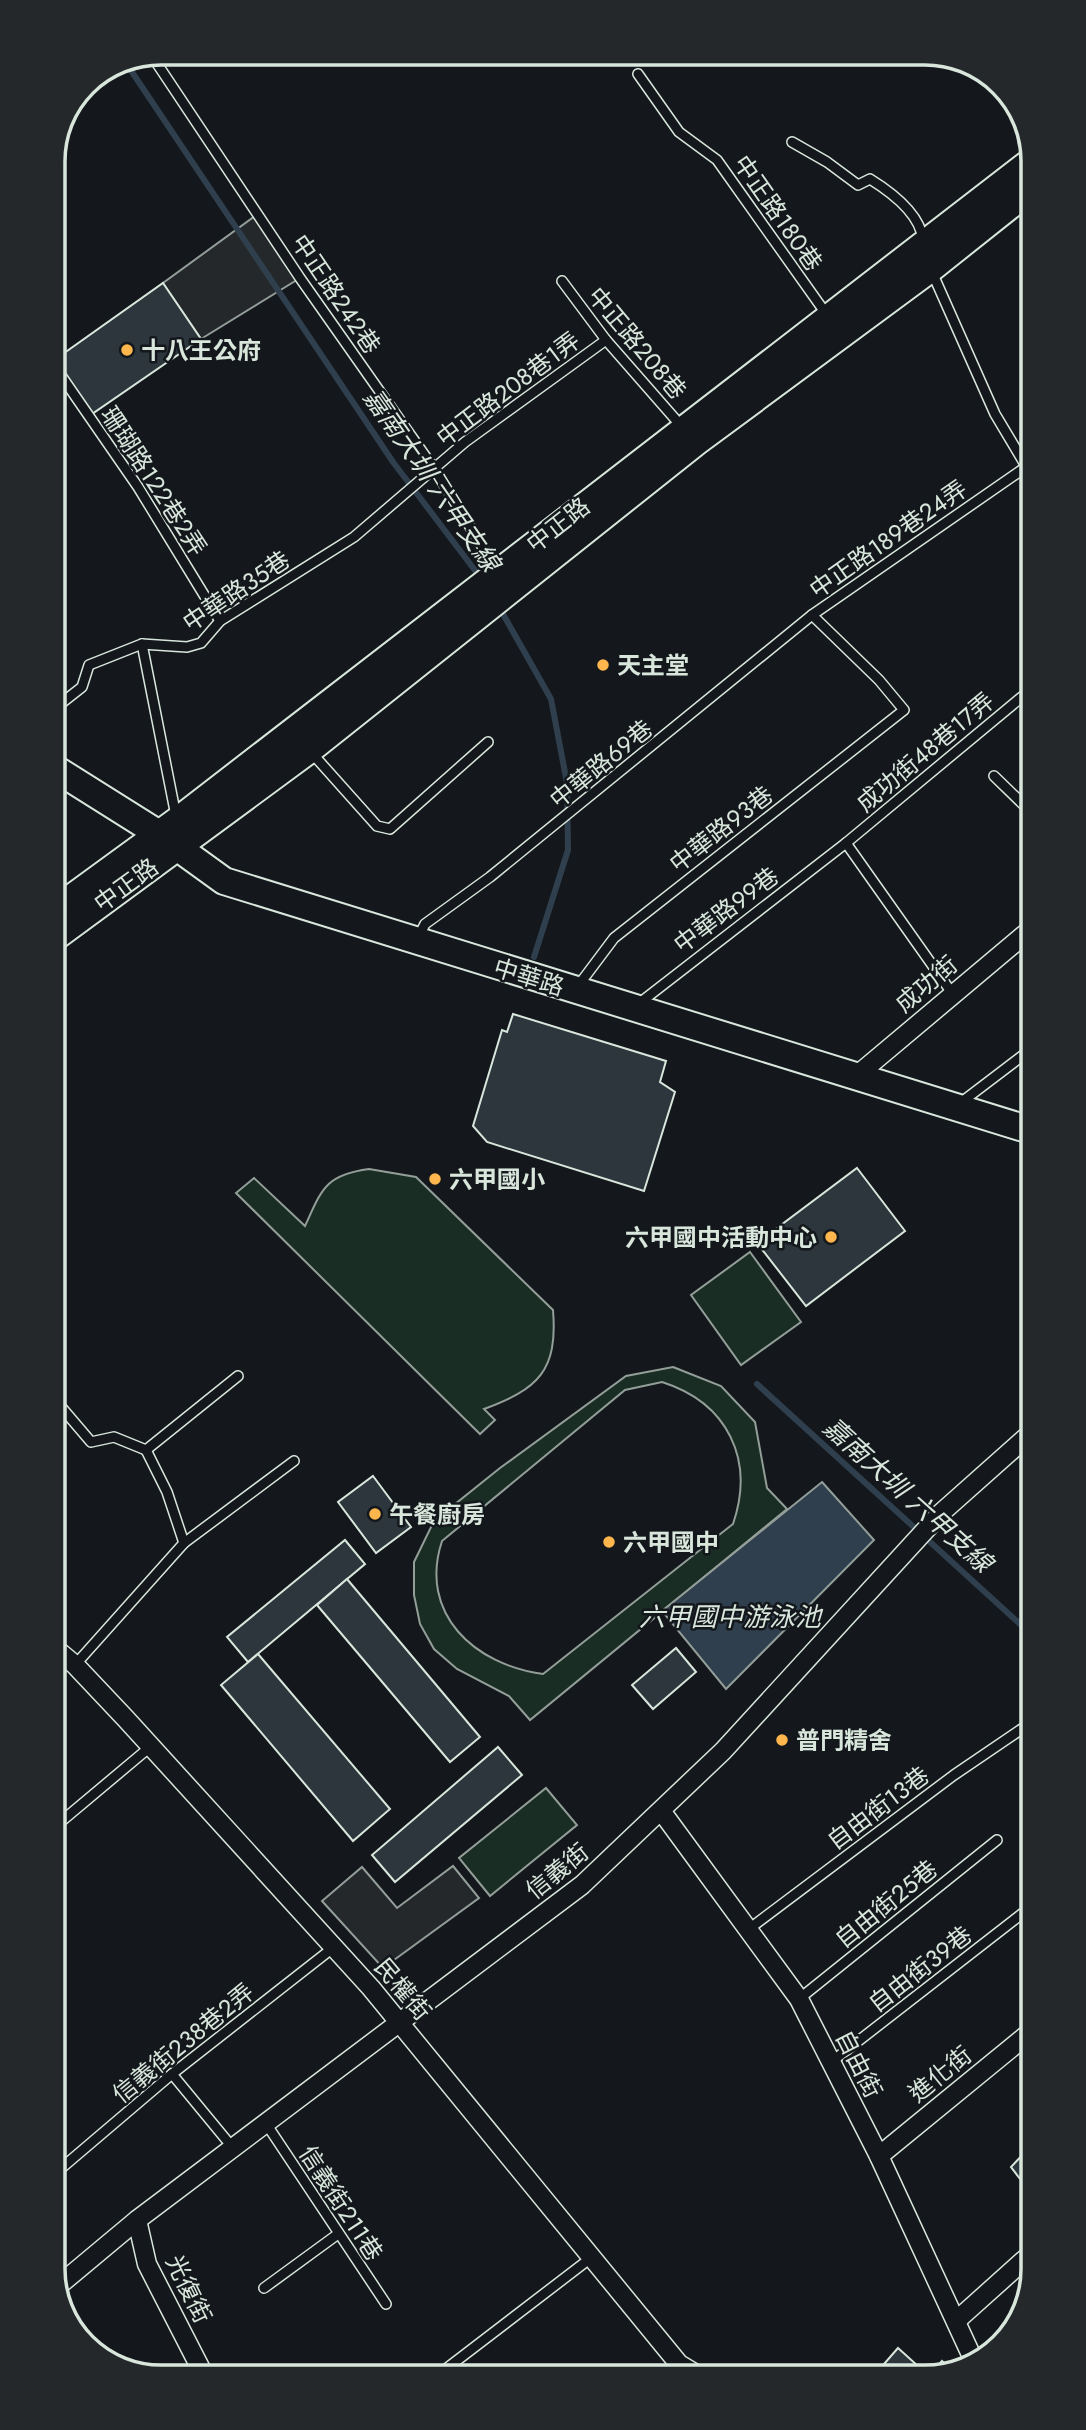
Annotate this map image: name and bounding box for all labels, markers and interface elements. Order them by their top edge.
street label: 中正路180巷 [725,148,831,278]
street label: 中正路242巷 [283,227,389,361]
street label: 中正路208巷 [580,279,694,407]
street label: 中正路208巷1弄 [429,323,587,455]
place label: 十八王公府 [141,333,261,368]
marker: 十八王公府 [119,342,135,358]
water label: 嘉南大圳 六甲支線 [355,381,511,582]
street label: 珊瑚路122巷2弄 [93,399,215,563]
street label: 中正路189巷24弄 [802,471,974,607]
street label: 中正路 [519,489,597,561]
street label: 中華路35巷 [175,542,297,640]
place label: 天主堂 [617,648,689,683]
marker: 天主堂 [595,657,611,673]
street label: 成功街48巷17弄 [848,684,1002,820]
street label: 中華路69巷 [542,711,660,817]
street label: 中華路93巷 [662,777,780,881]
street label: 中正路 [87,850,165,920]
street label: 中華路99巷 [666,859,786,961]
street label: 成功街 [887,947,965,1021]
street label: 中華路 [489,950,569,1004]
place label: 六甲國小 [449,1162,545,1197]
marker: 六甲國小 [427,1171,443,1187]
place label: 六甲國中活動中心 [625,1220,817,1255]
marker: 六甲國中活動中心 [823,1229,839,1245]
water label: 嘉南大圳 六甲支線 [815,1409,1003,1583]
place label: 午餐廚房 [389,1497,485,1532]
marker: 午餐廚房 [367,1506,383,1522]
place label: 六甲國中 [623,1525,719,1560]
marker: 六甲國中 [601,1534,617,1550]
water label: 六甲國中游泳池 [639,1598,824,1636]
place label: 普門精舍 [796,1723,892,1758]
marker: 普門精舍 [774,1732,790,1748]
street label: 自由街13巷 [820,1758,936,1858]
street label: 信義街 [518,1835,596,1907]
street label: 自由街25巷 [827,1852,945,1956]
street label: 自由街39巷 [861,1917,979,2021]
street label: 民權街 [366,1950,440,2028]
street label: 信義街238巷2弄 [105,1975,261,2111]
street label: 自由街 [827,2024,891,2104]
street label: 進化街 [901,2038,979,2110]
street label: 信義街211巷 [291,2138,391,2268]
street label: 光復街 [157,2249,221,2329]

